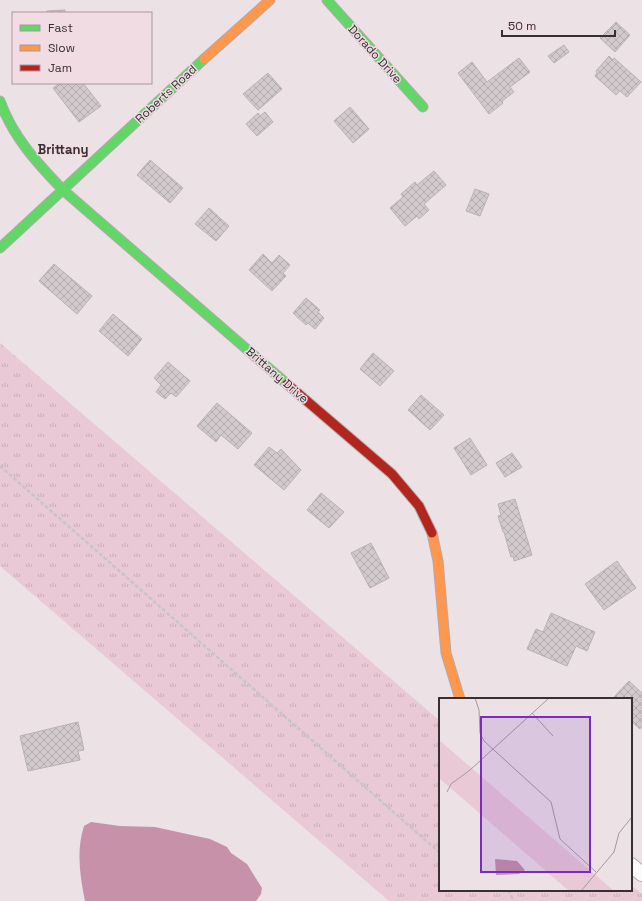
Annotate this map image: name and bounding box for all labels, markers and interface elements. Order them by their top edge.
legend [12,12,152,84]
scale bar [502,12,615,38]
text: 50 m [508,18,536,34]
text: Fast [48,20,73,36]
street label: Dorado Drive [344,21,406,87]
text: Slow [48,40,75,56]
text: Jam [48,60,72,76]
street label: Roberts Road [132,61,200,127]
district label: Brittany [38,141,88,158]
street label: Brittany Drive [242,343,312,407]
inset map [439,698,632,891]

